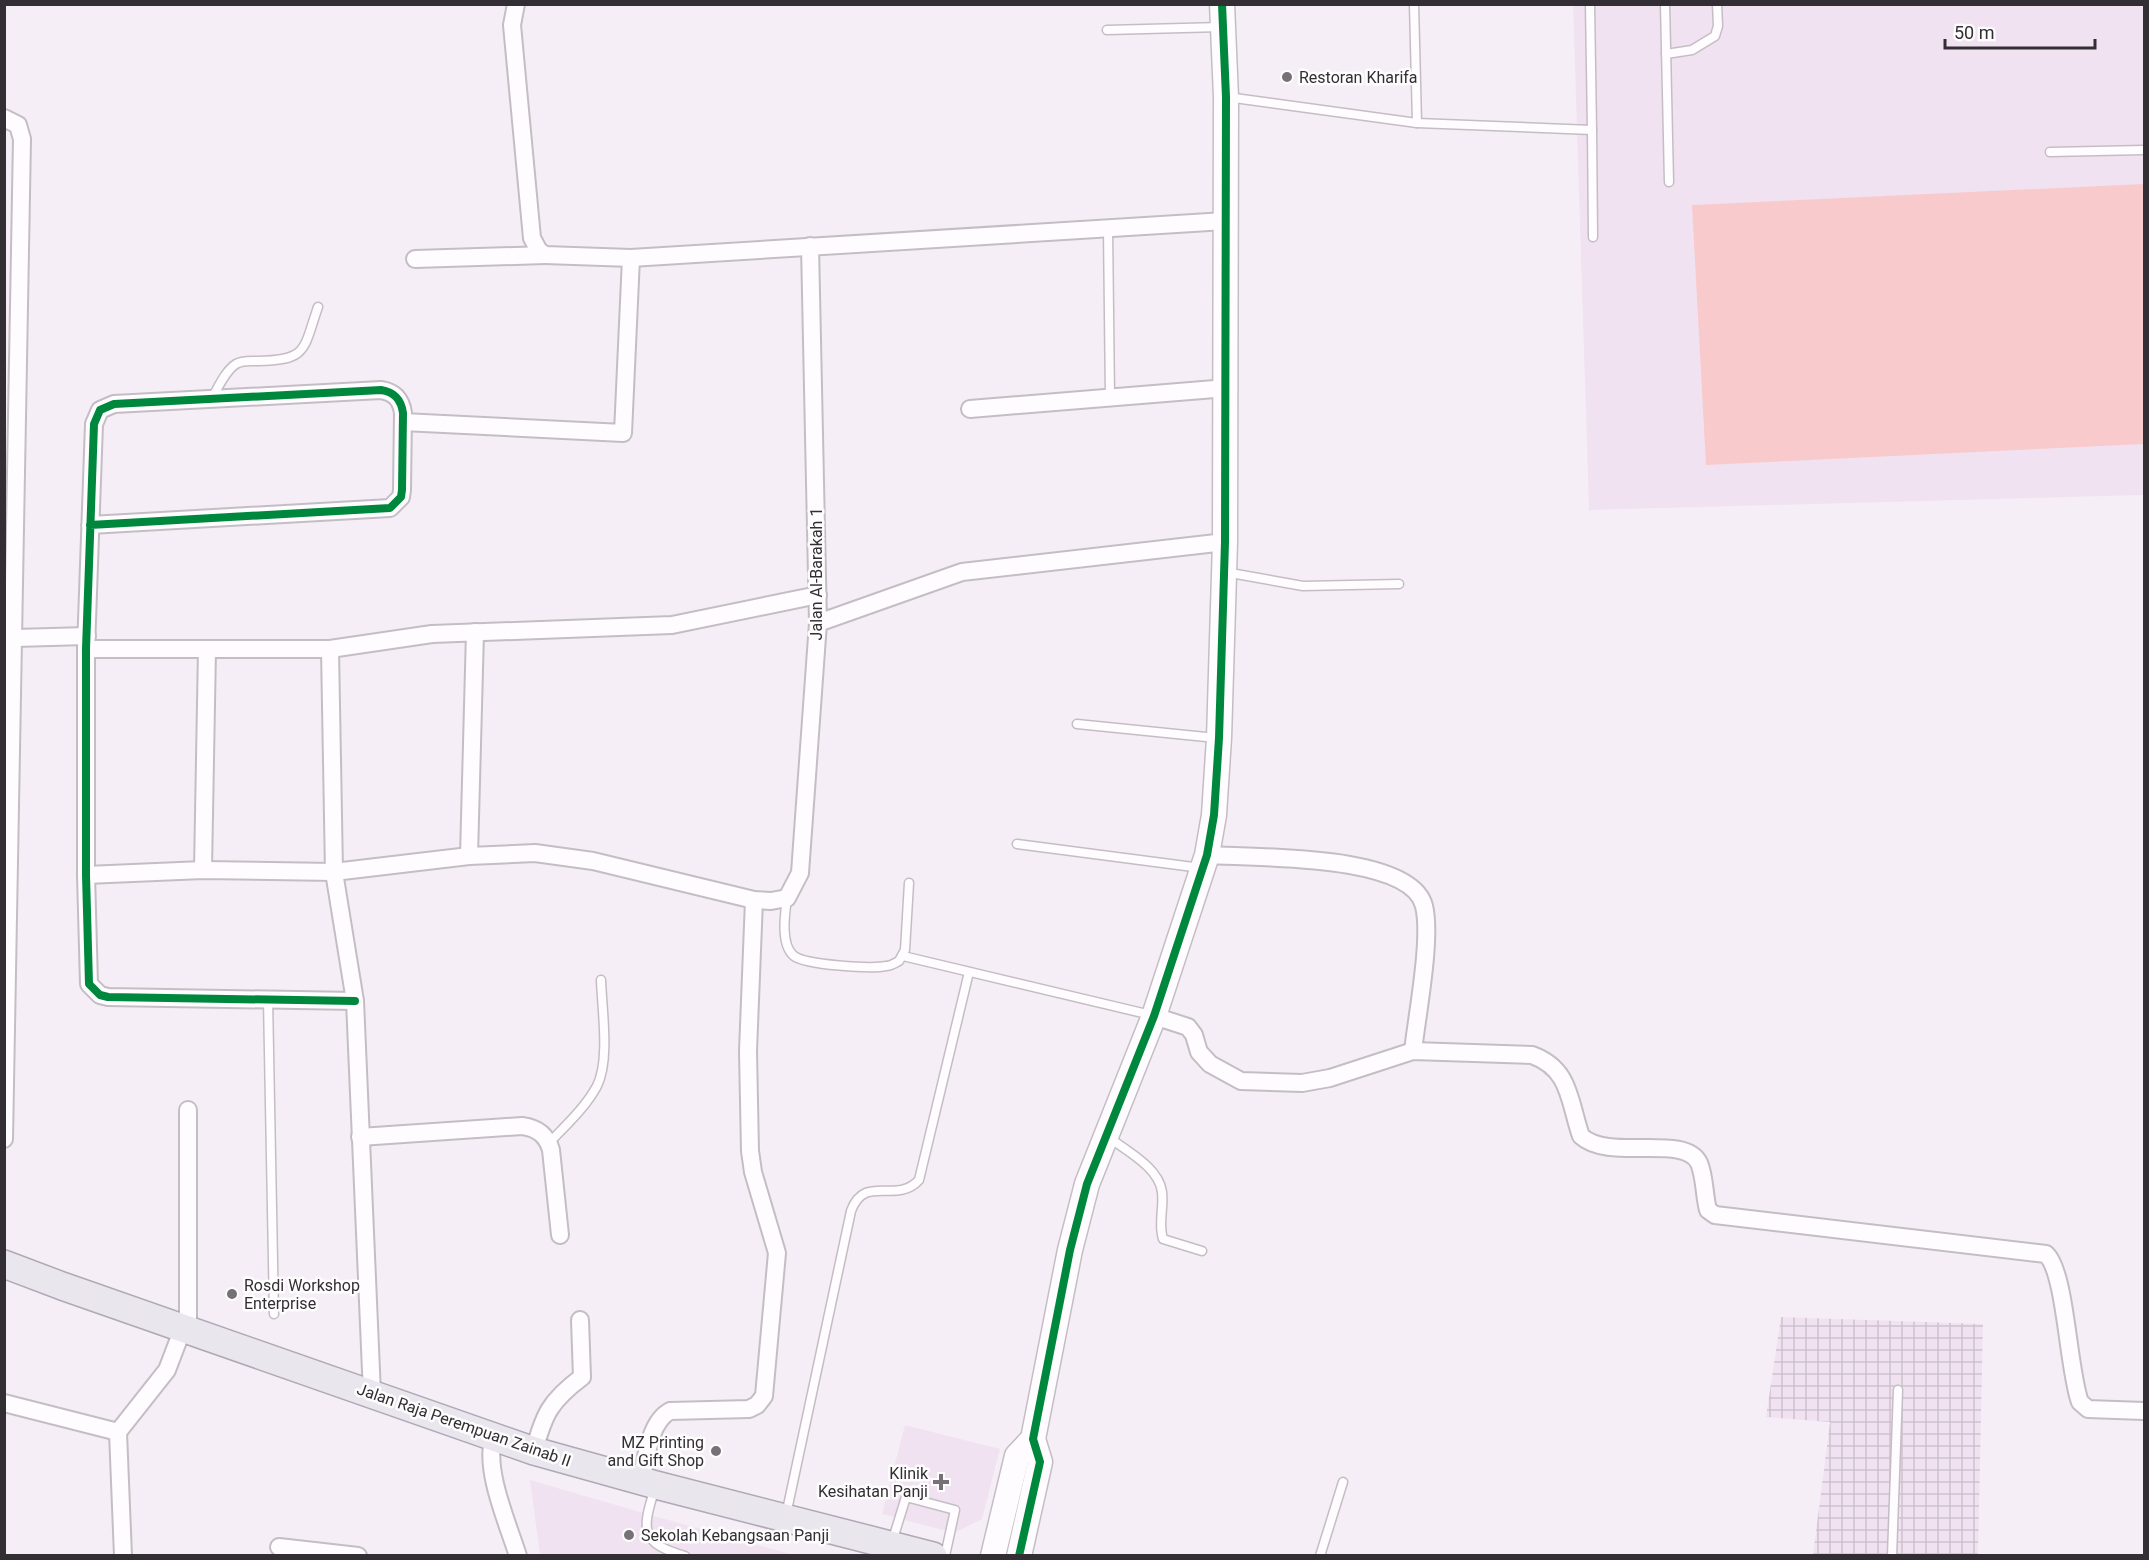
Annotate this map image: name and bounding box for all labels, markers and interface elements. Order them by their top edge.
scale bar [1945,12,2095,50]
text: 50 m [1954,22,1994,43]
place label: Restoran Kharifa [1299,68,1418,87]
marker: Restoran Kharifa [1280,70,1294,84]
street label: Jalan Al-Barakah 1 [807,508,826,640]
place label: Rosdi Workshop Enterprise [244,1276,360,1313]
marker: Rosdi Workshop Enterprise [225,1287,239,1301]
street label: Jalan Raja Perempuan Zainab II [355,1379,573,1471]
place label: MZ Printing and Gift Shop [607,1433,704,1470]
marker: MZ Printing and Gift Shop [709,1444,723,1458]
place label: Klinik Kesihatan Panji [818,1464,929,1501]
marker: Klinik Kesihatan Panji [932,1473,950,1491]
place label: Sekolah Kebangsaan Panji [641,1526,829,1545]
marker: Sekolah Kebangsaan Panji [622,1528,636,1542]

